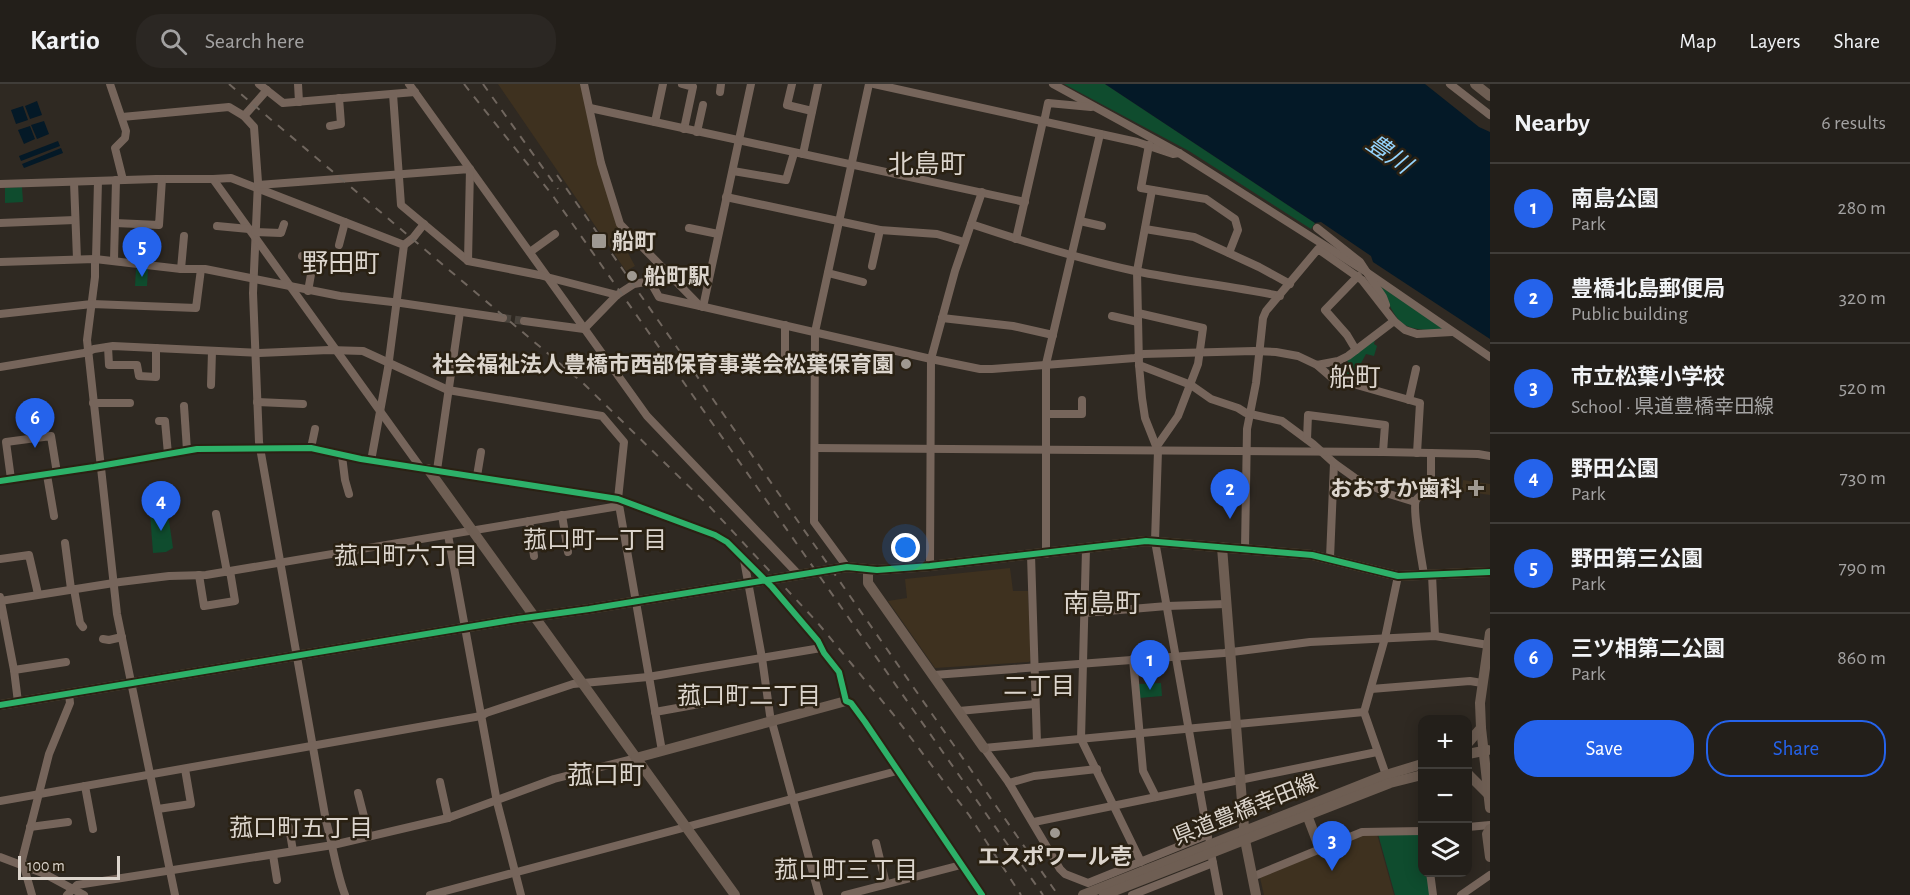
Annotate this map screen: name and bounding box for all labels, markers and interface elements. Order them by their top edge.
search box [136,14,556,68]
icon: search [157,25,190,58]
text: Kartio [30,27,100,55]
text: Search here [205,30,304,52]
text: Map [1680,31,1716,52]
text: Layers [1749,31,1800,52]
text: Share [1833,31,1880,52]
text: Nearby [1514,110,1590,136]
text: 6 results [1821,113,1886,133]
water label: 豊川 [1362,130,1419,180]
district label: 北島町 [888,150,966,178]
text: 南島公園 [1571,188,1659,210]
text: 1 [1530,198,1537,218]
text: 280 m [1838,198,1886,218]
text: Park [1571,214,1606,234]
pin: 5 [122,228,162,277]
place label: 船町 [612,230,656,253]
marker: 船町 [590,232,608,250]
district label: 野田町 [302,251,380,277]
place label: 船町駅 [644,265,710,288]
marker: 船町駅 [625,269,639,283]
text: 豊橋北島郵便局 [1571,278,1725,300]
text: 2 [1529,288,1538,308]
text: 320 m [1839,288,1886,308]
text: Public building [1571,304,1688,324]
place label: 社会福祉法人豊橋市西部保育事業会松葉保育園 [432,353,894,376]
marker: 社会福祉法人豊橋市西部保育事業会松葉保育園 [899,357,913,371]
district label: 船町 [1329,364,1381,391]
text: 市立松葉小学校 [1571,366,1725,388]
text: 3 [1529,378,1538,398]
text: 520 m [1839,378,1886,398]
text: School · 県道豊橋幸田線 [1571,397,1774,417]
pin: 6 [15,398,54,448]
text: 野田公園 [1571,458,1659,480]
text: 4 [1528,468,1539,488]
text: 730 m [1840,468,1886,488]
pin: 2 [1210,470,1250,519]
place label: おおすか歯科 [1330,477,1462,500]
marker: おおすか歯科 [1467,479,1485,497]
pin: 4 [142,482,180,531]
text: Park [1571,484,1606,504]
district label: 菰口町一丁目 [523,527,667,553]
your location [891,533,920,562]
district label: 菰口町六丁目 [334,543,478,569]
text: 野田第三公園 [1571,548,1703,570]
text: 5 [1529,558,1538,578]
text: 790 m [1838,558,1886,578]
text: Park [1571,574,1606,594]
district label: 南島町 [1063,589,1141,617]
text: 三ツ相第二公園 [1571,638,1725,660]
pin: 1 [1130,640,1170,690]
text: 6 [1529,648,1538,668]
text: 860 m [1837,648,1886,668]
text: Park [1571,664,1606,684]
district label: 二丁目 [1003,675,1075,699]
district label: 菰口町二丁目 [677,683,821,709]
map controls [1418,715,1472,877]
button: + [1418,715,1472,769]
button: Save [1514,720,1694,777]
button: Share [1706,720,1886,777]
district label: 菰口町 [567,762,645,789]
button: − [1418,769,1472,823]
street label: 県道豊橋幸田線 [1169,770,1321,849]
district label: 菰口町五丁目 [229,815,373,841]
pin: 3 [1312,822,1352,871]
button: layers [1418,823,1472,877]
marker: エスポワール壱 [1048,826,1062,840]
place label: エスポワール壱 [978,844,1132,868]
scale bar [18,853,120,880]
district label: 菰口町三丁目 [774,857,918,883]
text: 100 m [27,858,65,874]

